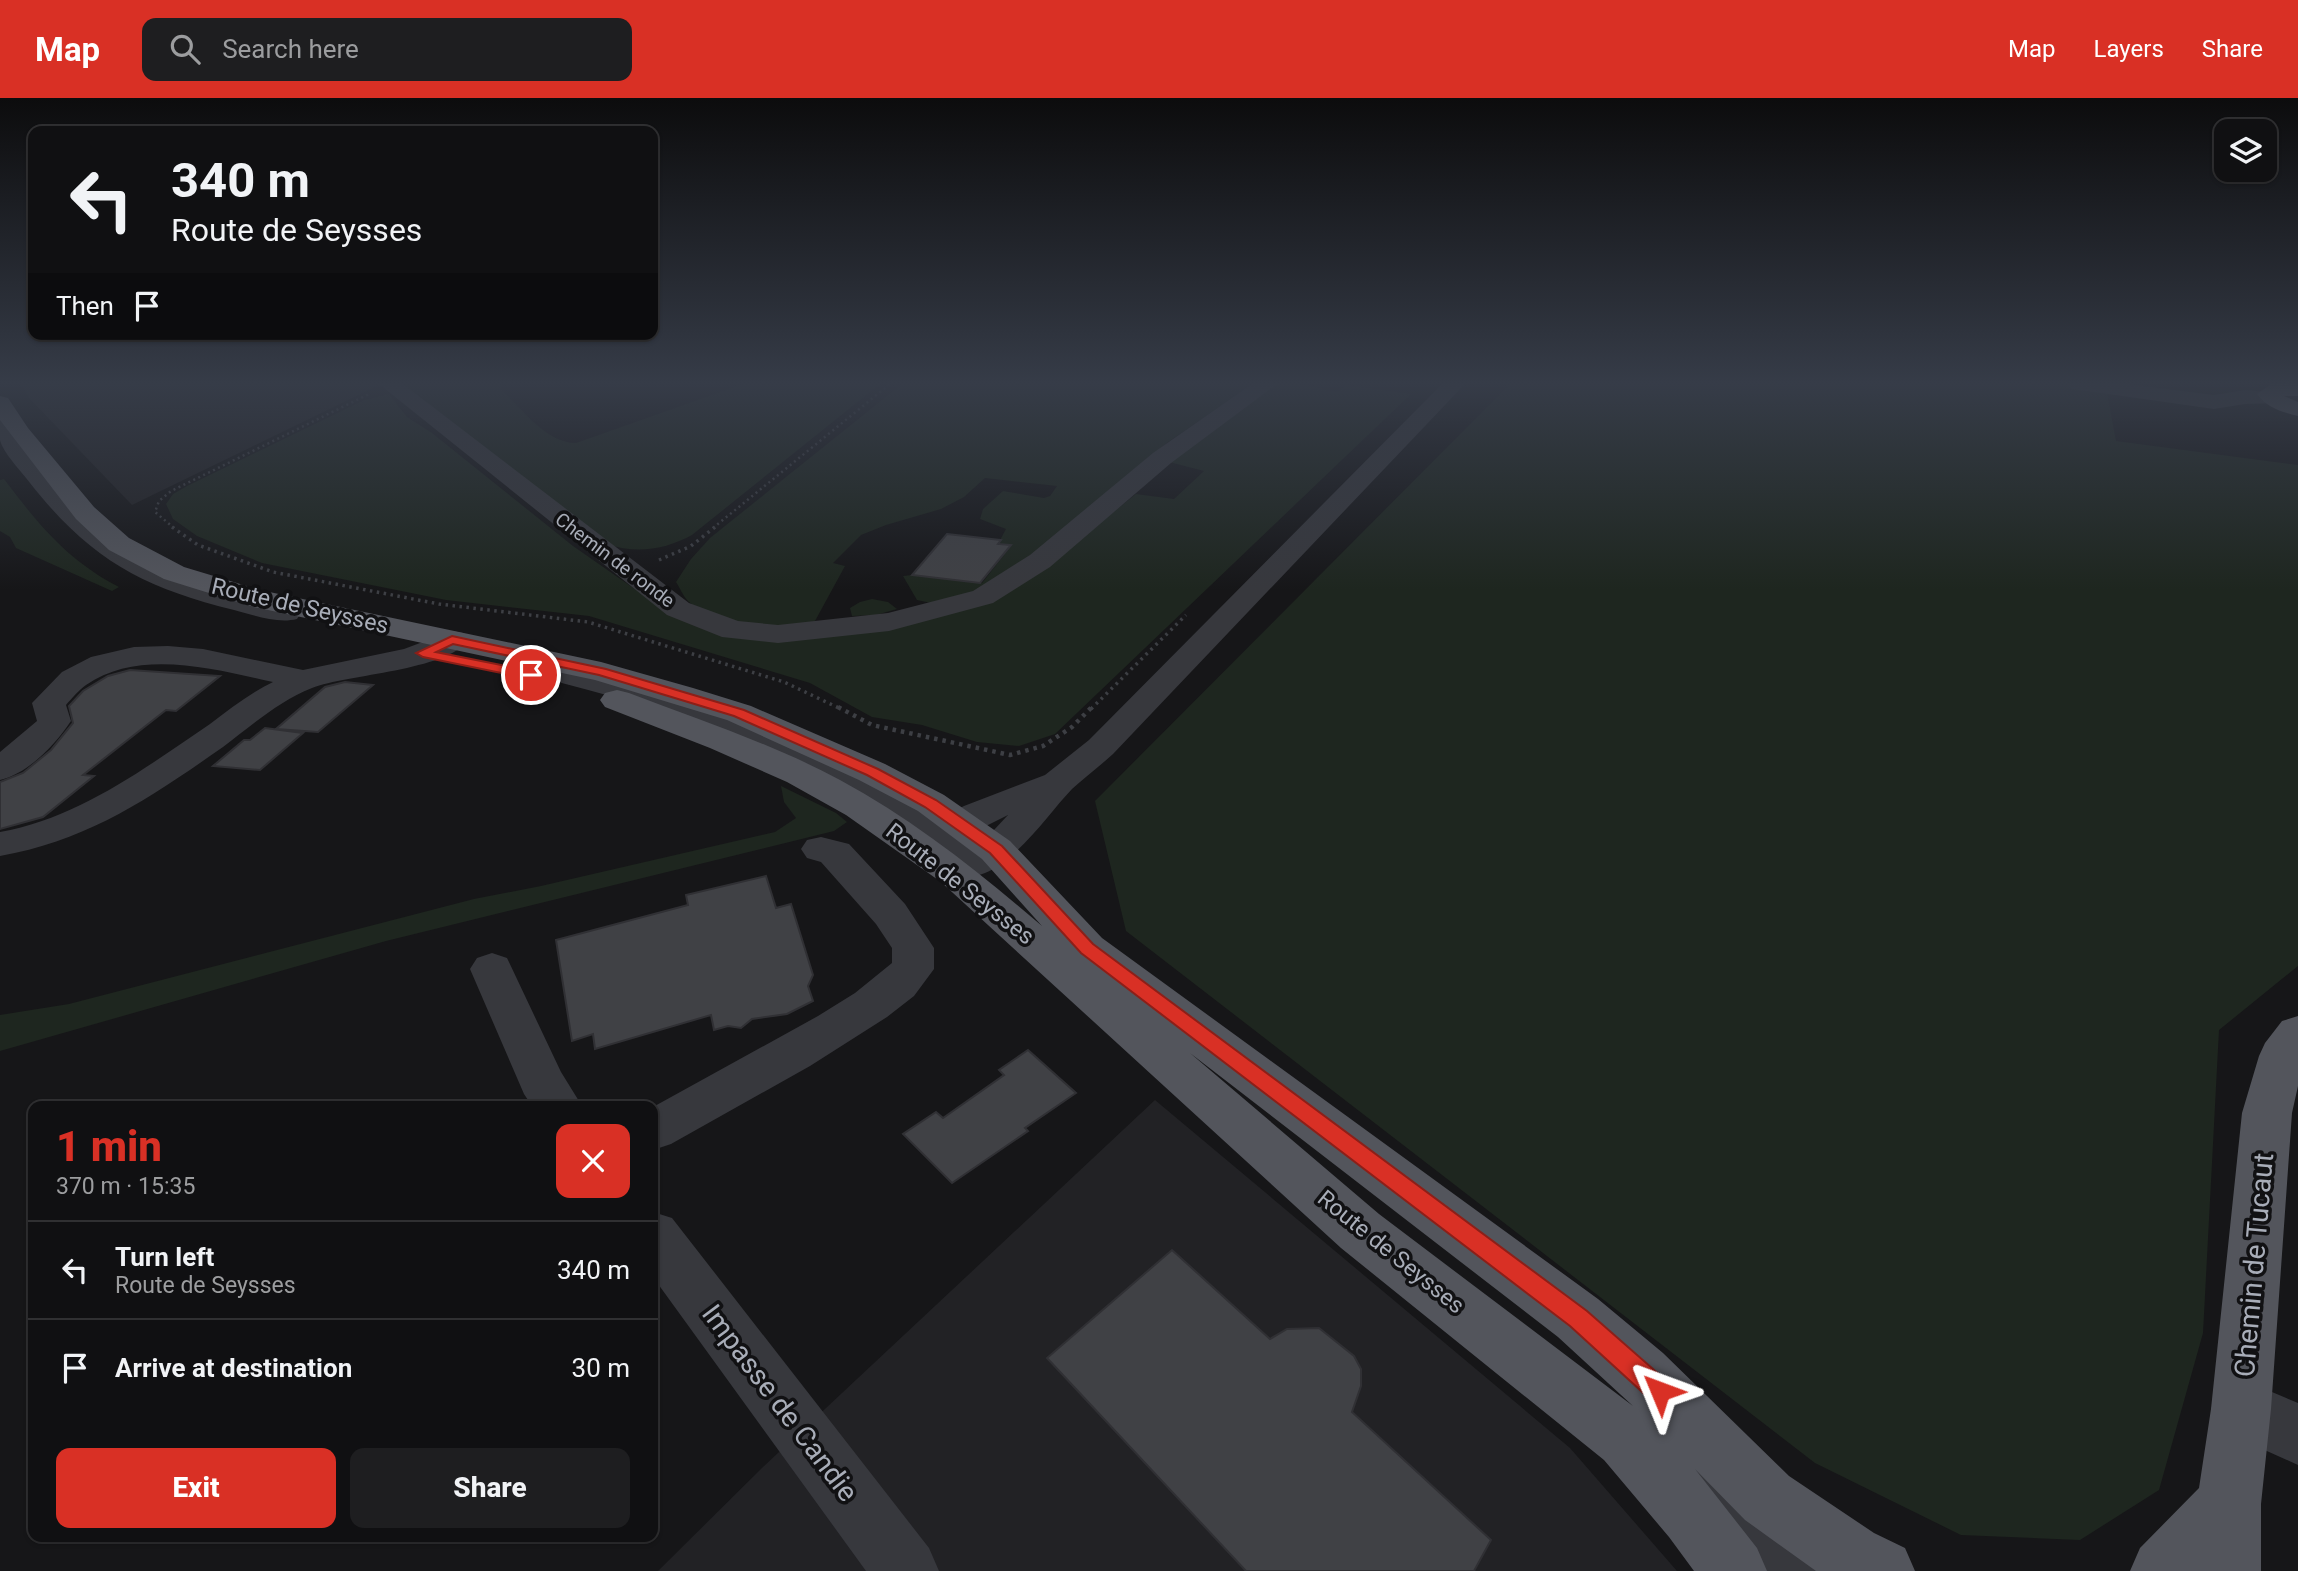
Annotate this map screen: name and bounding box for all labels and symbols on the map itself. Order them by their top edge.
street label: Chemin de ronde [551,508,679,612]
street label: Route de Seysses [209,573,391,639]
pin [501,645,561,705]
street label: Route de Seysses [881,818,1039,950]
street label: Chemin de Tucaut [2228,1152,2280,1378]
street label: Route de Seysses [1312,1185,1470,1319]
street label: Impasse de Candie [695,1298,865,1508]
position arrow [1623,1354,1697,1428]

